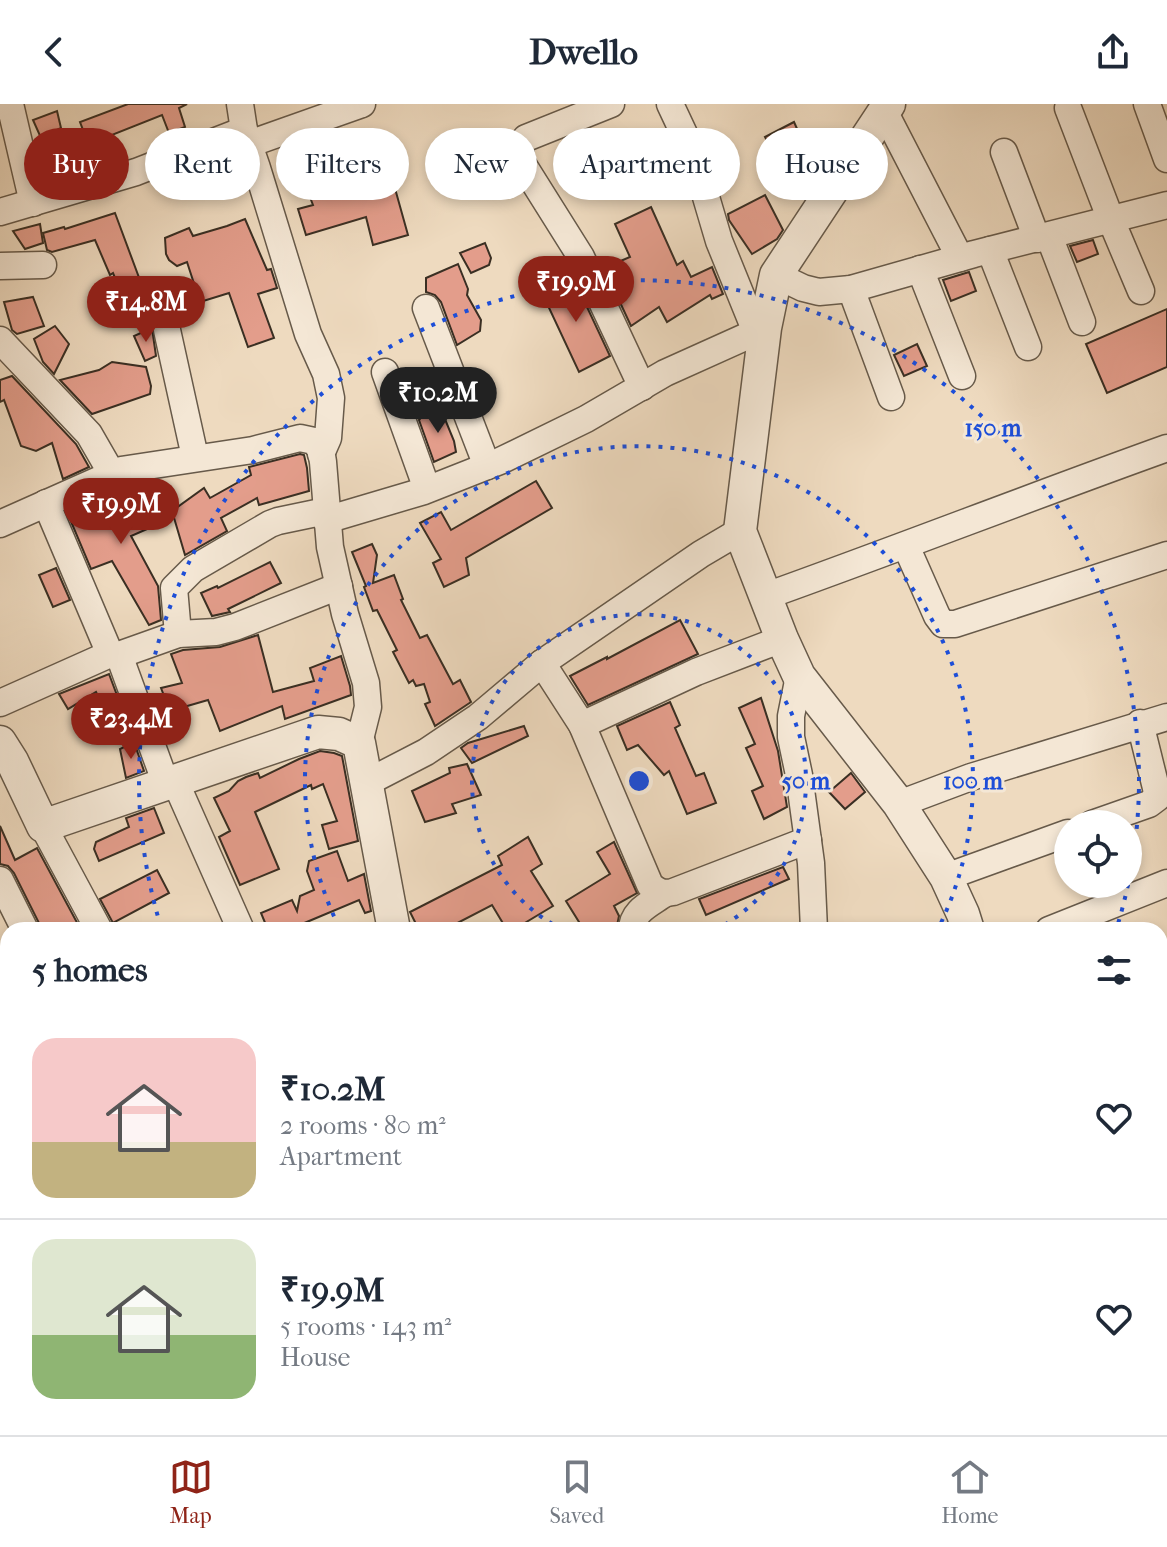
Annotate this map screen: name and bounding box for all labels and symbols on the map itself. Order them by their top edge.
pin: ₹19.9M [511,256,641,324]
pin: ₹14.8M [81,276,211,344]
pin: ₹10.2M [373,367,503,435]
text: 150 m [964,414,1023,442]
pin: ₹19.9M [56,478,186,546]
pin: ₹23.4M [66,693,196,761]
centre of rings [625,767,653,795]
text: 50 m [782,767,831,795]
text: 100 m [943,767,1004,795]

